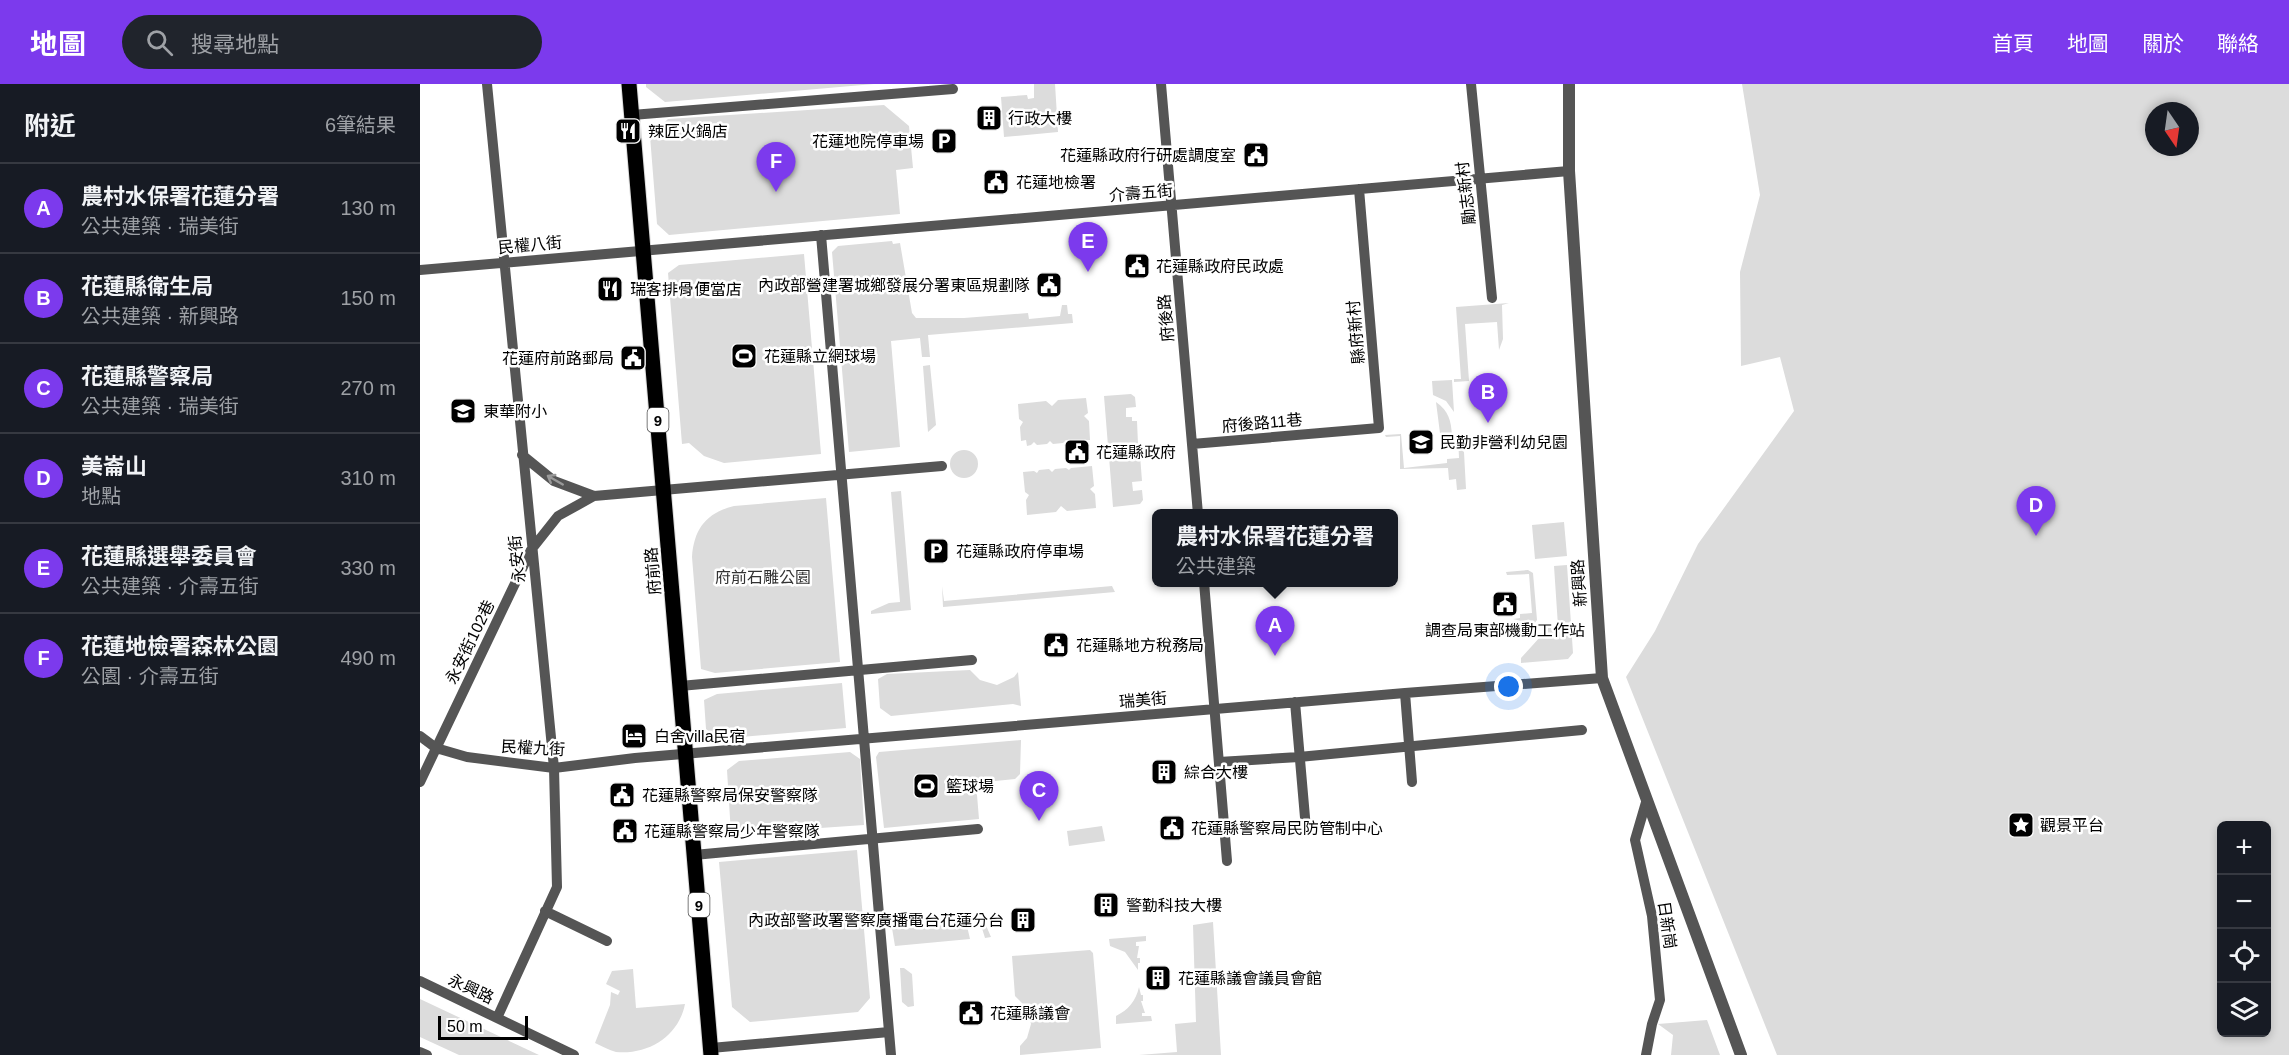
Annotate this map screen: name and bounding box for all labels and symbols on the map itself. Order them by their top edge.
north arrow [2145,102,2199,156]
building icon: 行政大樓 [974,103,1004,133]
place label: 行政大樓 [1008,110,1072,127]
restaurant icon: 辣匠火鍋店 [613,116,643,146]
place label: 辣匠火鍋店 [648,123,728,140]
parking icon: 花蓮地院停車場 [929,126,959,156]
place label: 花蓮地院停車場 [812,133,924,150]
public building icon: 花蓮縣政府行研處調度室 [1241,140,1271,170]
pin: F [756,142,796,192]
place label: 花蓮縣政府行研處調度室 [1060,147,1236,164]
street label: 勵志新村 [1454,160,1478,226]
public building icon: 花蓮地檢署 [981,167,1011,197]
place label: 花蓮地檢署 [1016,174,1096,191]
street label: 介壽五街 [1108,182,1174,204]
pin: E [1068,222,1108,272]
street label: 民權八街 [497,234,563,256]
public building icon: 花蓮縣政府民政處 [1122,251,1152,281]
place label: 花蓮縣政府民政處 [1156,258,1284,275]
public building icon: 內政部營建署城鄉發展分署東區規劃隊 [1034,270,1064,300]
restaurant icon: 瑞客排骨便當店 [595,274,625,304]
place label: 內政部營建署城鄉發展分署東區規劃隊 [758,277,1030,294]
place label: 瑞客排骨便當店 [630,281,742,298]
street label: 府後路 [1155,293,1177,343]
street label: 縣府新村 [1345,299,1367,365]
sports icon: 花蓮縣立網球場 [729,341,759,371]
public building icon: 花蓮府前路郵局 [618,343,648,373]
place label: 花蓮縣立網球場 [764,348,876,365]
place label: 花蓮府前路郵局 [502,350,614,367]
pin: B [1468,374,1508,423]
school or university icon: 東華附小 [448,396,478,426]
place label: 東華附小 [483,403,547,420]
road number: 9 [648,408,668,432]
street label: 府後路11巷 [1221,411,1303,435]
school or university icon: 民勤非營利幼兒園 [1406,427,1436,457]
place label: 民勤非營利幼兒園 [1440,434,1568,451]
public building icon: 花蓮縣政府 [1062,437,1092,467]
place label: 花蓮縣政府 [1096,444,1176,461]
one-way arrow [547,474,564,486]
pin: D [2016,486,2056,536]
street label: 永安街 [506,534,528,584]
parking icon: 花蓮縣政府停車場 [921,536,951,566]
place label: 花蓮縣政府停車場 [956,543,1084,560]
street label: 府前路 [642,546,664,596]
street label: 新興路 [1569,558,1589,608]
park label: 府前石雕公園 [715,569,811,586]
public building icon: 調查局東部機動工作站 [1490,589,1520,619]
street label: 永安街102巷 [442,598,498,686]
pin: A [1256,606,1294,656]
place label: 調查局東部機動工作站 [1425,622,1585,639]
public building icon: 花蓮縣地方稅務局 [1041,630,1071,660]
place label: 花蓮縣地方稅務局 [1076,637,1204,654]
your location [1494,672,1523,701]
street label: 瑞美街 [1118,689,1168,711]
hotel icon: 白舍villa民宿 [619,721,649,751]
place label: 白舍villa民宿 [654,728,746,745]
street label: 民權九街 [501,738,565,758]
building icon: 綜合大樓 [1149,757,1179,787]
place label: 綜合大樓 [1184,764,1248,781]
sports icon: 籃球場 [911,771,941,801]
pin: C [1020,772,1058,821]
place label: 籃球場 [946,777,994,795]
public building icon: 花蓮縣警察局保安警察隊 [607,780,637,810]
place label: 花蓮縣警察局保安警察隊 [642,787,818,804]
place icon: 觀景平台 [2006,810,2036,840]
public building icon: 花蓮縣警察局民防管制中心 [1157,813,1187,843]
public building icon: 花蓮縣警察局少年警察隊 [610,816,640,846]
place label: 觀景平台 [2040,817,2104,834]
place label: 花蓮縣警察局民防管制中心 [1191,820,1383,837]
place label: 花蓮縣警察局少年警察隊 [644,823,820,840]
building icon: 警勤科技大樓 [1091,890,1121,920]
road number: 9 [688,893,710,917]
place label: 警勤科技大樓 [1126,897,1222,914]
street label: 日新崗 [1655,900,1679,950]
building icon: 內政部警政署警察廣播電台花蓮分台 [1008,905,1038,935]
place label: 內政部警政署警察廣播電台花蓮分台 [748,912,1004,929]
building icon: 花蓮縣議會議員會館 [1143,963,1173,993]
place label: 花蓮縣議會議員會館 [1178,970,1322,987]
street label: 永興路 [446,971,496,1007]
public building icon: 花蓮縣議會 [956,998,986,1028]
place label: 花蓮縣議會 [990,1005,1070,1022]
scale bar [438,1013,528,1040]

